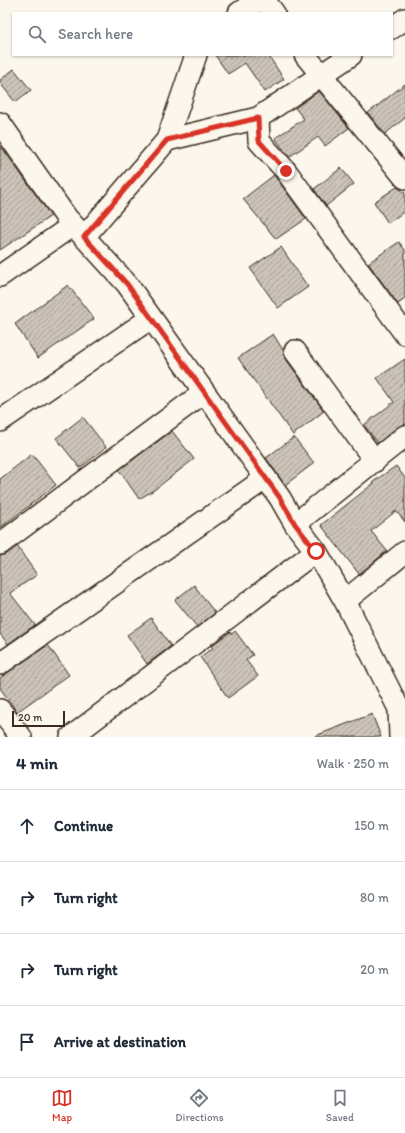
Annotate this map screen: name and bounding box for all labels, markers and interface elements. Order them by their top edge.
search box [12,12,393,56]
icon: search [26,23,48,45]
text: Search here [58,25,133,43]
route end [277,162,295,180]
route start [307,542,325,560]
scale bar [12,709,65,728]
text: 20 m [18,711,42,724]
text: 4 min [16,753,58,773]
text: Walk · 250 m [317,756,389,771]
icon: ahead [16,815,38,837]
text: Continue [54,817,113,835]
text: 150 m [354,818,389,833]
icon: right [16,887,38,909]
text: Turn right [54,889,118,907]
text: 80 m [360,890,389,905]
icon: right [16,959,38,981]
text: Turn right [54,961,118,979]
text: 20 m [360,962,389,977]
icon: arrive [16,1031,38,1053]
text: Arrive at destination [54,1033,186,1051]
tab: Map [51,1087,73,1124]
tab: Directions [175,1087,224,1124]
tab: Saved [326,1087,354,1124]

